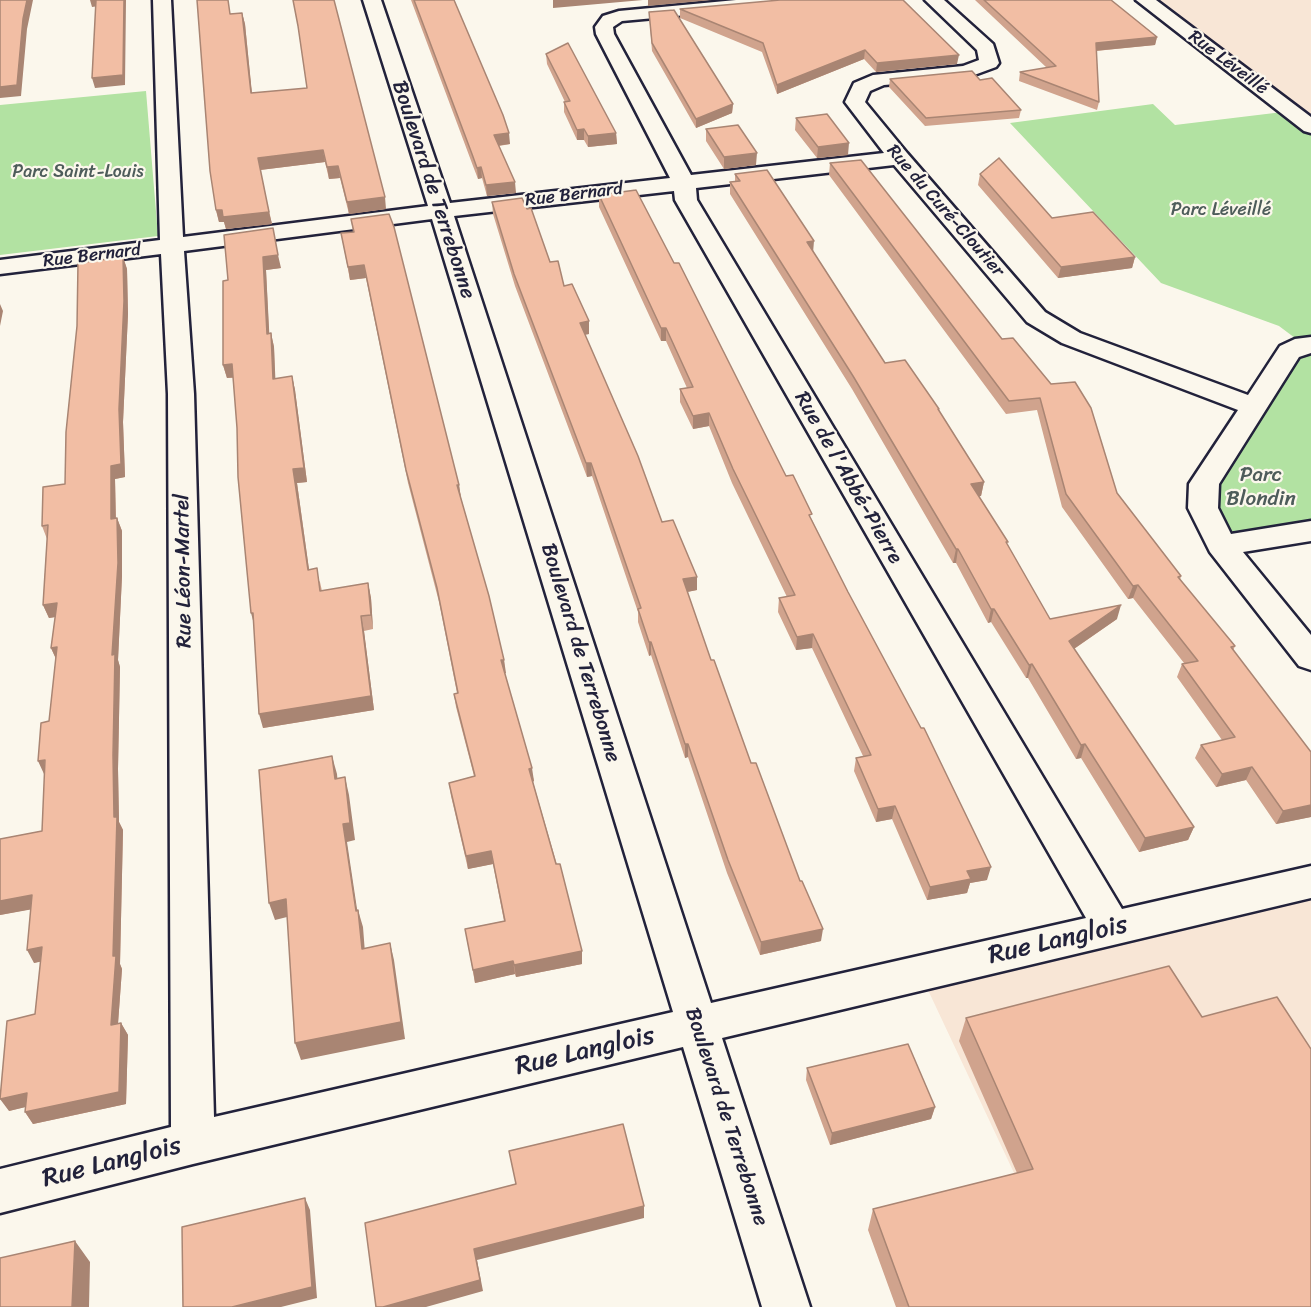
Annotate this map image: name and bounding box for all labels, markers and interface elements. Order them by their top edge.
street label: Rue Léveillé [1184,26,1272,100]
street label: Boulevard de Terrebonne [386,78,480,302]
street label: Rue du Curé-Cloutier [882,140,1008,282]
park label: Parc Saint-Louis [12,161,144,183]
street label: Rue Bernard [524,178,624,212]
park label: Parc Léveillé [1171,199,1271,221]
street label: Rue Bernard [42,239,142,273]
street label: Rue de l'Abbé-Pierre [788,387,908,569]
park label: Parc Blondin [1226,463,1296,513]
street label: Rue Léon-Martel [170,494,198,648]
street label: Boulevard de Terrebonne [535,540,625,766]
street label: Rue Langlois [985,910,1131,972]
street label: Boulevard de Terrebonne [679,1005,773,1229]
street label: Rue Langlois [512,1021,658,1083]
street label: Rue Langlois [39,1131,185,1195]

